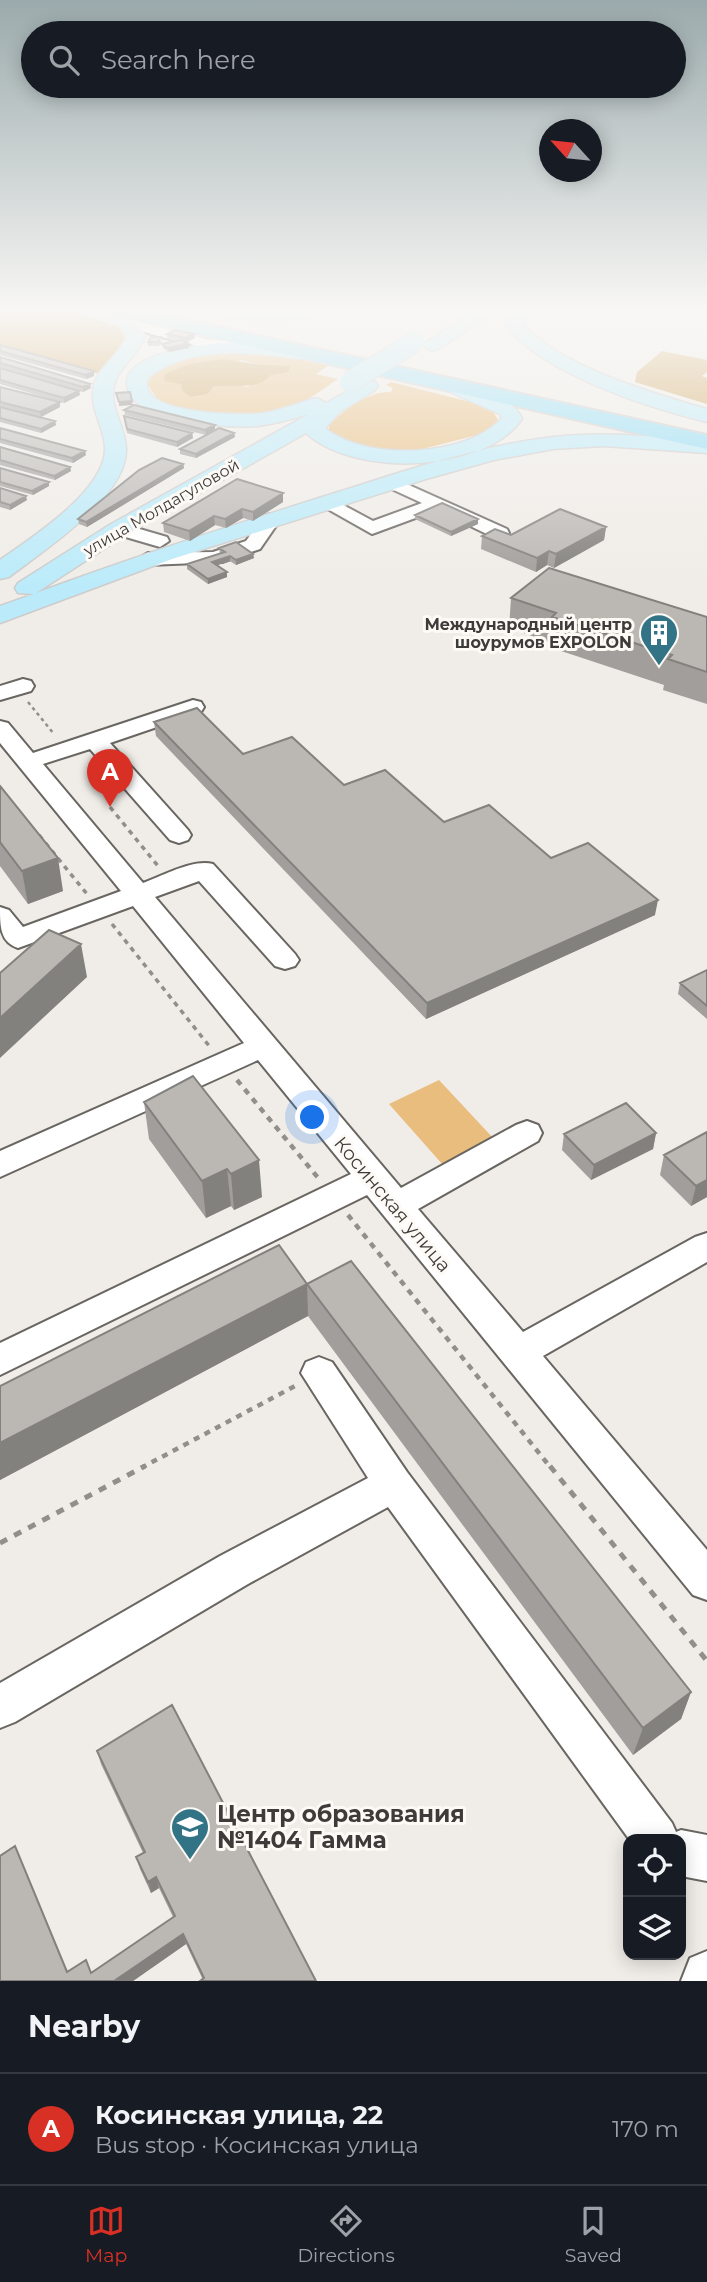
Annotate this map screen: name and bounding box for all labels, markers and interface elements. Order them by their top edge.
search box [21,21,686,98]
icon: search [45,41,83,79]
text: Search here [101,44,256,76]
north arrow [539,119,602,182]
street label: улица Молдагуловой [79,455,243,560]
building icon: Международный центр шоурумов EXPOLON [638,612,680,667]
place label: Международный центр шоурумов EXPOLON [424,615,632,652]
pin: A [87,749,133,807]
your location [295,1100,329,1134]
street label: Косинская улица [329,1132,456,1277]
place label: Центр образования №1404 Гамма [217,1800,465,1854]
school or university icon: Центр образования №1404 Гамма [169,1806,211,1861]
map controls [623,1834,686,1960]
button: locate [623,1834,686,1897]
button: layers [623,1897,686,1960]
text: Nearby [28,2008,140,2045]
text: Косинская улица, 22 [95,2099,383,2131]
text: A [42,2115,60,2143]
text: 170 m [612,2115,679,2143]
text: Bus stop · Косинская улица [95,2131,419,2159]
tab: Map [85,2202,127,2267]
tab: Directions [297,2202,395,2267]
tab: Saved [565,2202,622,2267]

